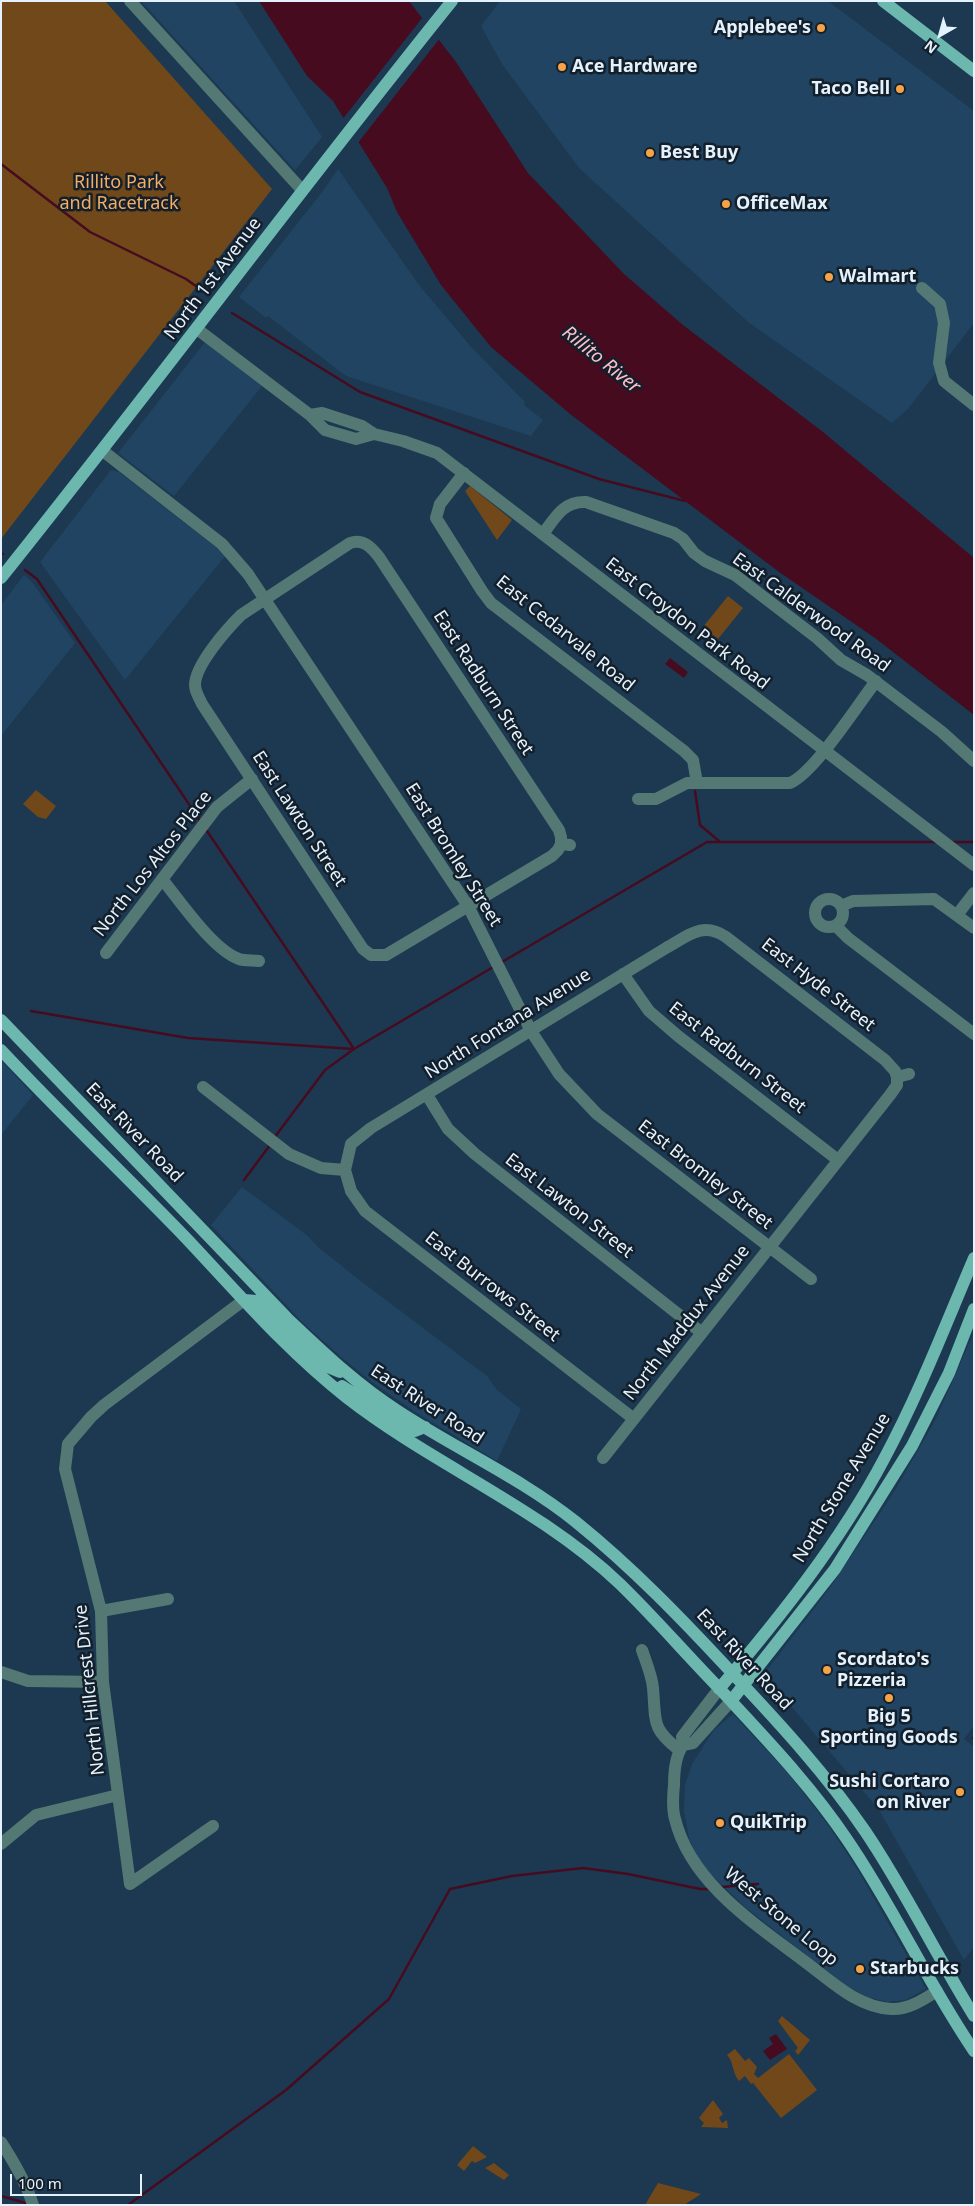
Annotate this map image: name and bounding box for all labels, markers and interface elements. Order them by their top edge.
north arrow [915,10,965,60]
place label: Applebee's [714,17,811,39]
marker: Applebee's [815,22,827,34]
text: N [920,36,941,58]
place label: Ace Hardware [572,56,697,78]
marker: Ace Hardware [556,61,568,73]
place label: Taco Bell [812,78,890,100]
marker: Taco Bell [894,83,906,95]
place label: Best Buy [660,142,738,164]
marker: Best Buy [644,147,656,159]
park label: Rillito Park and Racetrack [60,172,178,214]
place label: OfficeMax [736,193,828,215]
marker: OfficeMax [720,198,732,210]
street label: North 1st Avenue [160,214,266,344]
place label: Walmart [839,266,916,288]
marker: Walmart [823,271,835,283]
water label: Rillito River [557,322,645,398]
street label: East Calderwood Road [728,549,894,677]
street label: East Croydon Park Road [601,553,773,695]
street label: East Cedarvale Road [491,571,639,697]
street label: East Radburn Street [428,607,538,759]
street label: East Lawton Street [247,747,351,891]
street label: East Bromley Street [400,779,506,931]
street label: North Los Altos Place [89,787,217,941]
street label: East Hyde Street [757,934,879,1036]
street label: North Fontana Avenue [421,964,595,1084]
street label: East Radburn Street [664,998,810,1118]
street label: East River Road [81,1079,187,1187]
street label: East Bromley Street [633,1116,777,1234]
street label: East Lawton Street [500,1149,638,1263]
street label: East Burrows Street [420,1228,564,1346]
street label: North Maddux Avenue [620,1241,754,1405]
street label: East River Road [366,1360,488,1450]
street label: North Stone Avenue [789,1409,895,1567]
street label: North Hillcrest Drive [70,1603,110,1777]
street label: East River Road [692,1605,796,1715]
place label: Scordato's Pizzeria [837,1649,929,1692]
marker: Scordato's Pizzeria [821,1664,833,1676]
marker: Big 5 Sporting Goods [883,1692,895,1704]
place label: Big 5 Sporting Goods [820,1706,958,1748]
place label: Sushi Cortaro on River [829,1771,950,1814]
marker: Sushi Cortaro on River [954,1786,966,1798]
place label: QuikTrip [730,1812,807,1834]
marker: QuikTrip [714,1817,726,1829]
street label: West Stone Loop [720,1863,842,1971]
place label: Starbucks [870,1958,959,1980]
marker: Starbucks [854,1963,866,1975]
scale bar [12,2164,145,2196]
text: 100 m [18,2173,62,2193]

